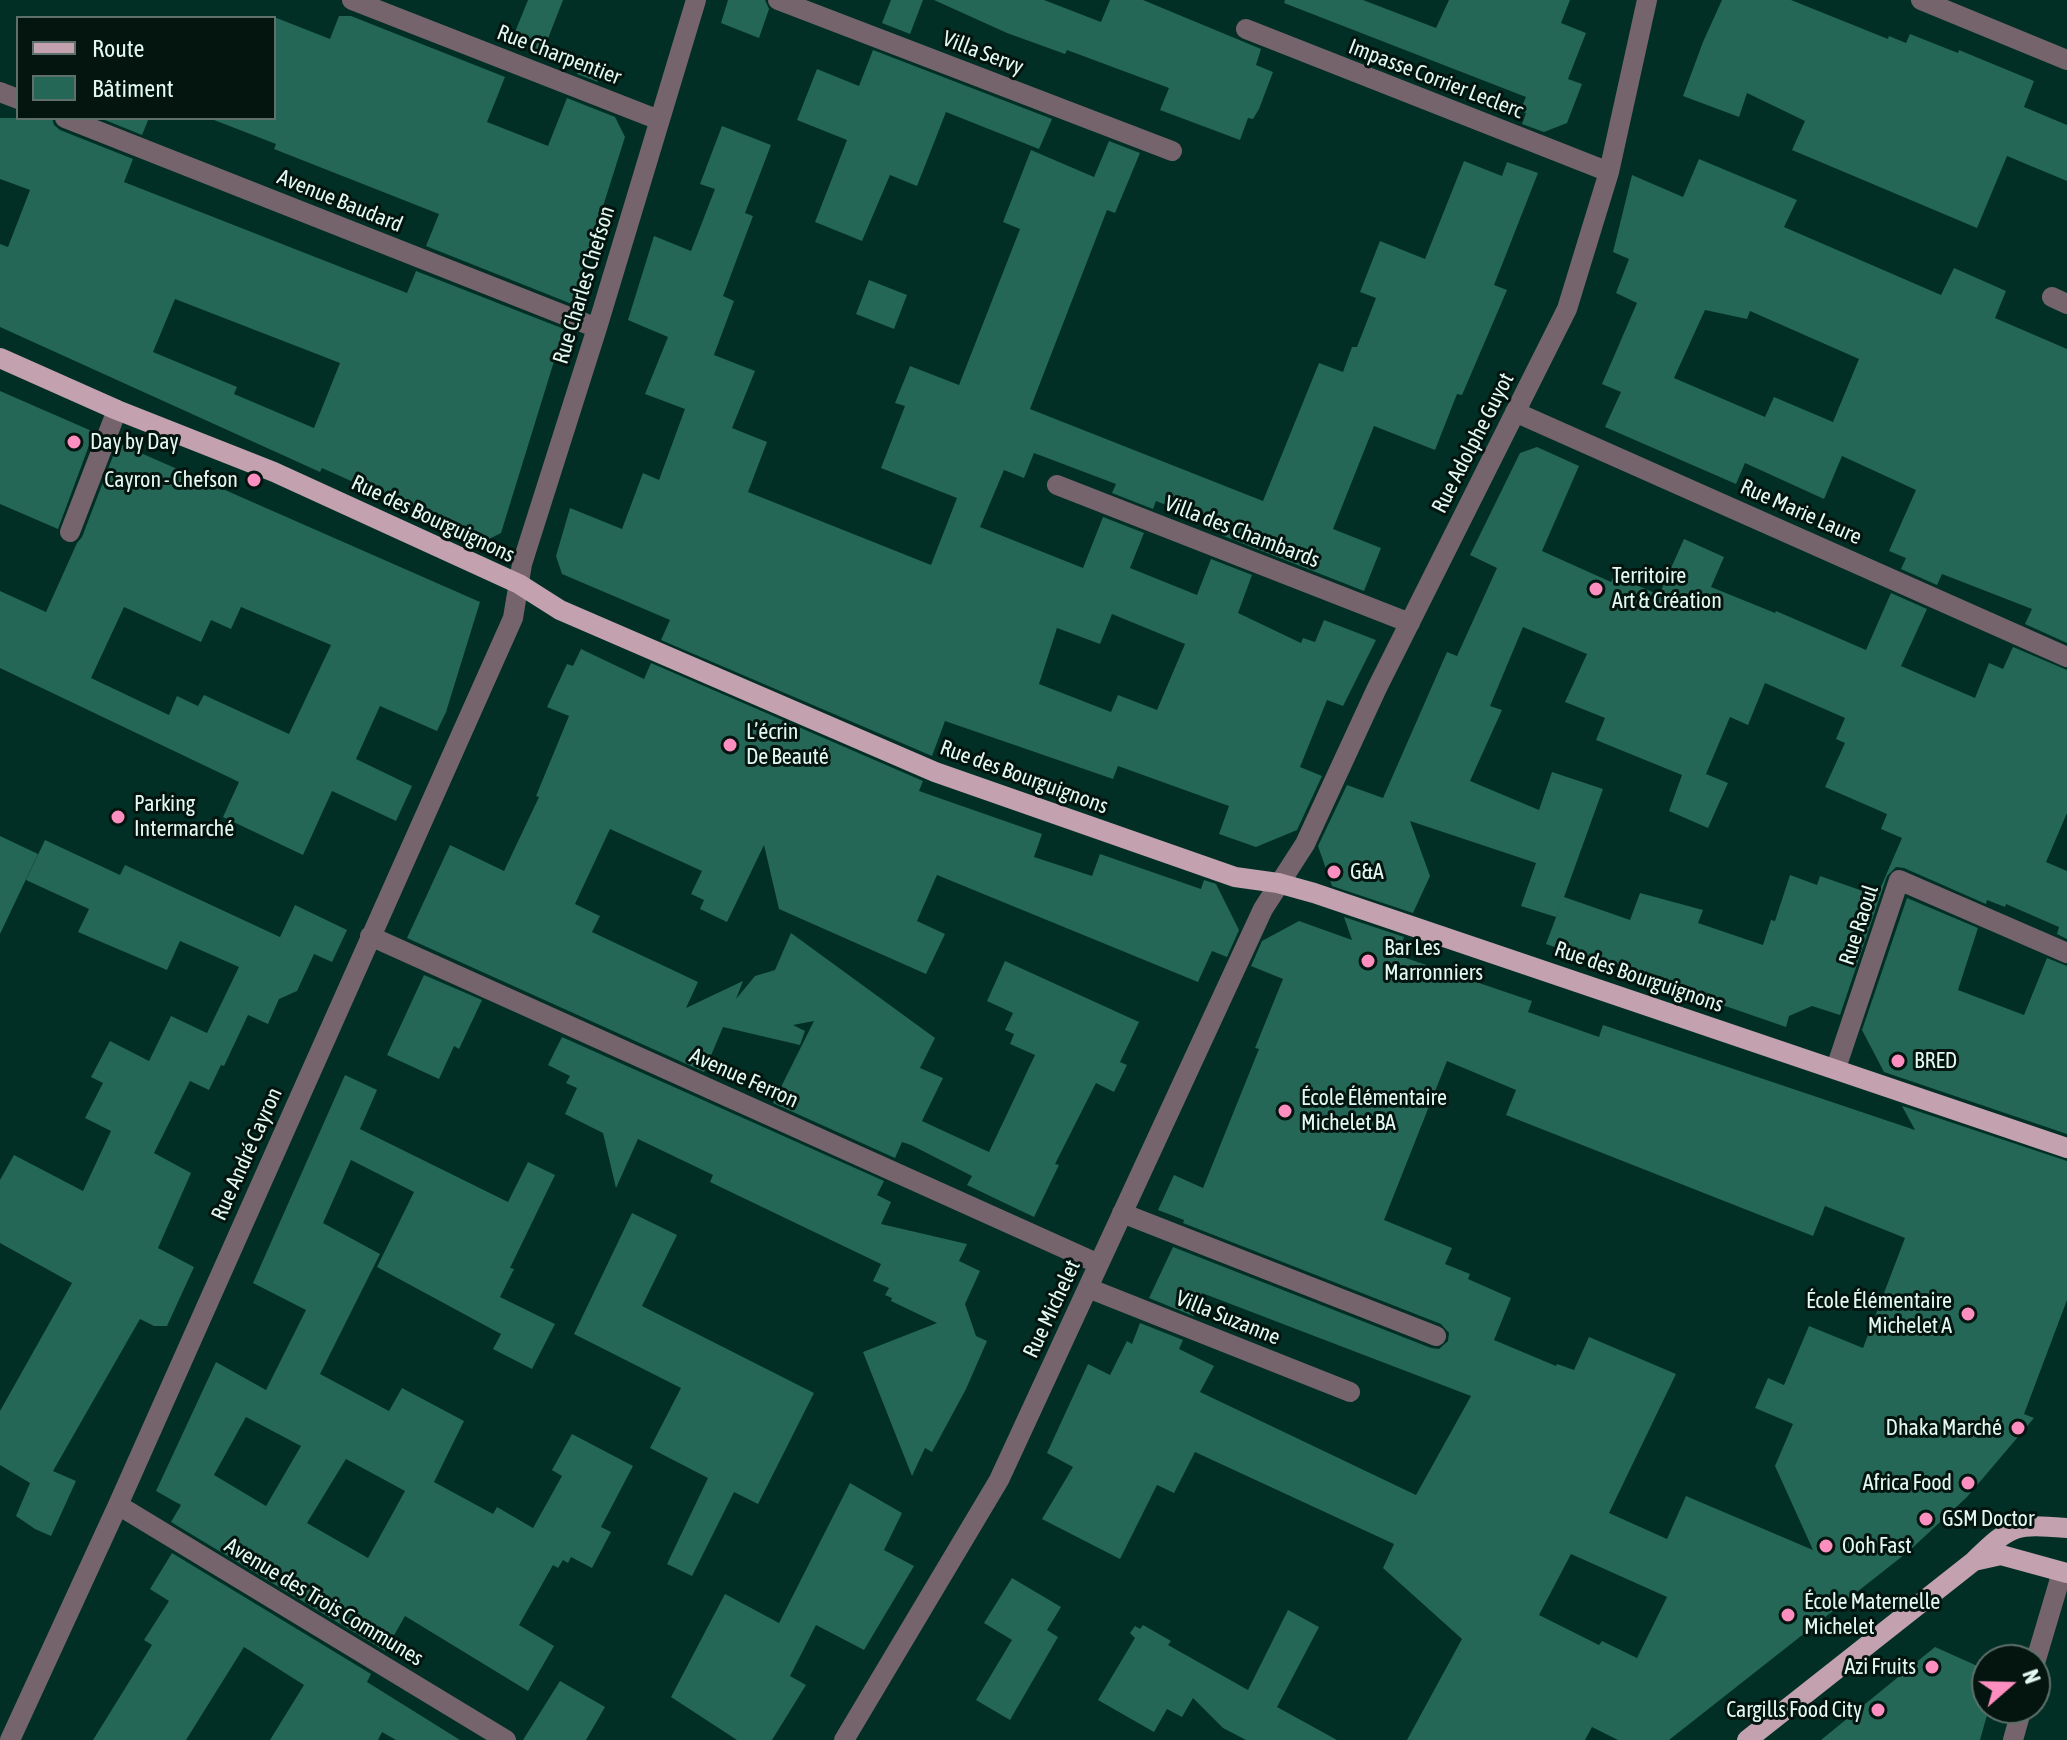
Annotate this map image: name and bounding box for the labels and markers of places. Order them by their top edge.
place label: Day by Day [90,429,179,455]
marker: Day by Day [65,433,83,451]
place label: Cayron - Chefson [104,467,238,493]
marker: Cayron - Chefson [245,471,263,489]
place label: Territoire Art & Création [1612,563,1722,614]
marker: Territoire Art & Création [1587,580,1605,598]
place label: L’écrin De Beauté [746,719,829,770]
marker: L’écrin De Beauté [721,736,739,754]
place label: Parking Intermarché [134,791,234,842]
marker: Parking Intermarché [109,808,127,826]
place label: G&A [1350,859,1384,885]
marker: G&A [1325,863,1343,881]
place label: Bar Les Marronniers [1384,935,1483,986]
marker: Bar Les Marronniers [1359,952,1377,970]
place label: BRED [1914,1048,1957,1074]
marker: BRED [1889,1052,1907,1070]
place label: École Élémentaire Michelet BA [1301,1085,1447,1136]
marker: École Élémentaire Michelet BA [1276,1102,1294,1120]
place label: École Élémentaire Michelet A [1806,1288,1952,1340]
marker: École Élémentaire Michelet A [1959,1305,1977,1323]
place label: Dhaka Marché [1886,1415,2002,1441]
marker: Dhaka Marché [2009,1419,2027,1437]
place label: Africa Food [1863,1470,1952,1496]
marker: Africa Food [1959,1474,1977,1492]
place label: GSM Doctor [1942,1506,2034,1532]
marker: GSM Doctor [1917,1510,1935,1528]
place label: Ooh Fast [1842,1533,1912,1559]
marker: Ooh Fast [1817,1537,1835,1555]
place label: École Maternelle Michelet [1804,1589,1940,1640]
marker: École Maternelle Michelet [1779,1606,1797,1624]
place label: Azi Fruits [1845,1654,1916,1680]
marker: Azi Fruits [1923,1658,1941,1676]
place label: Cargills Food City [1726,1697,1862,1723]
marker: Cargills Food City [1869,1701,1887,1719]

